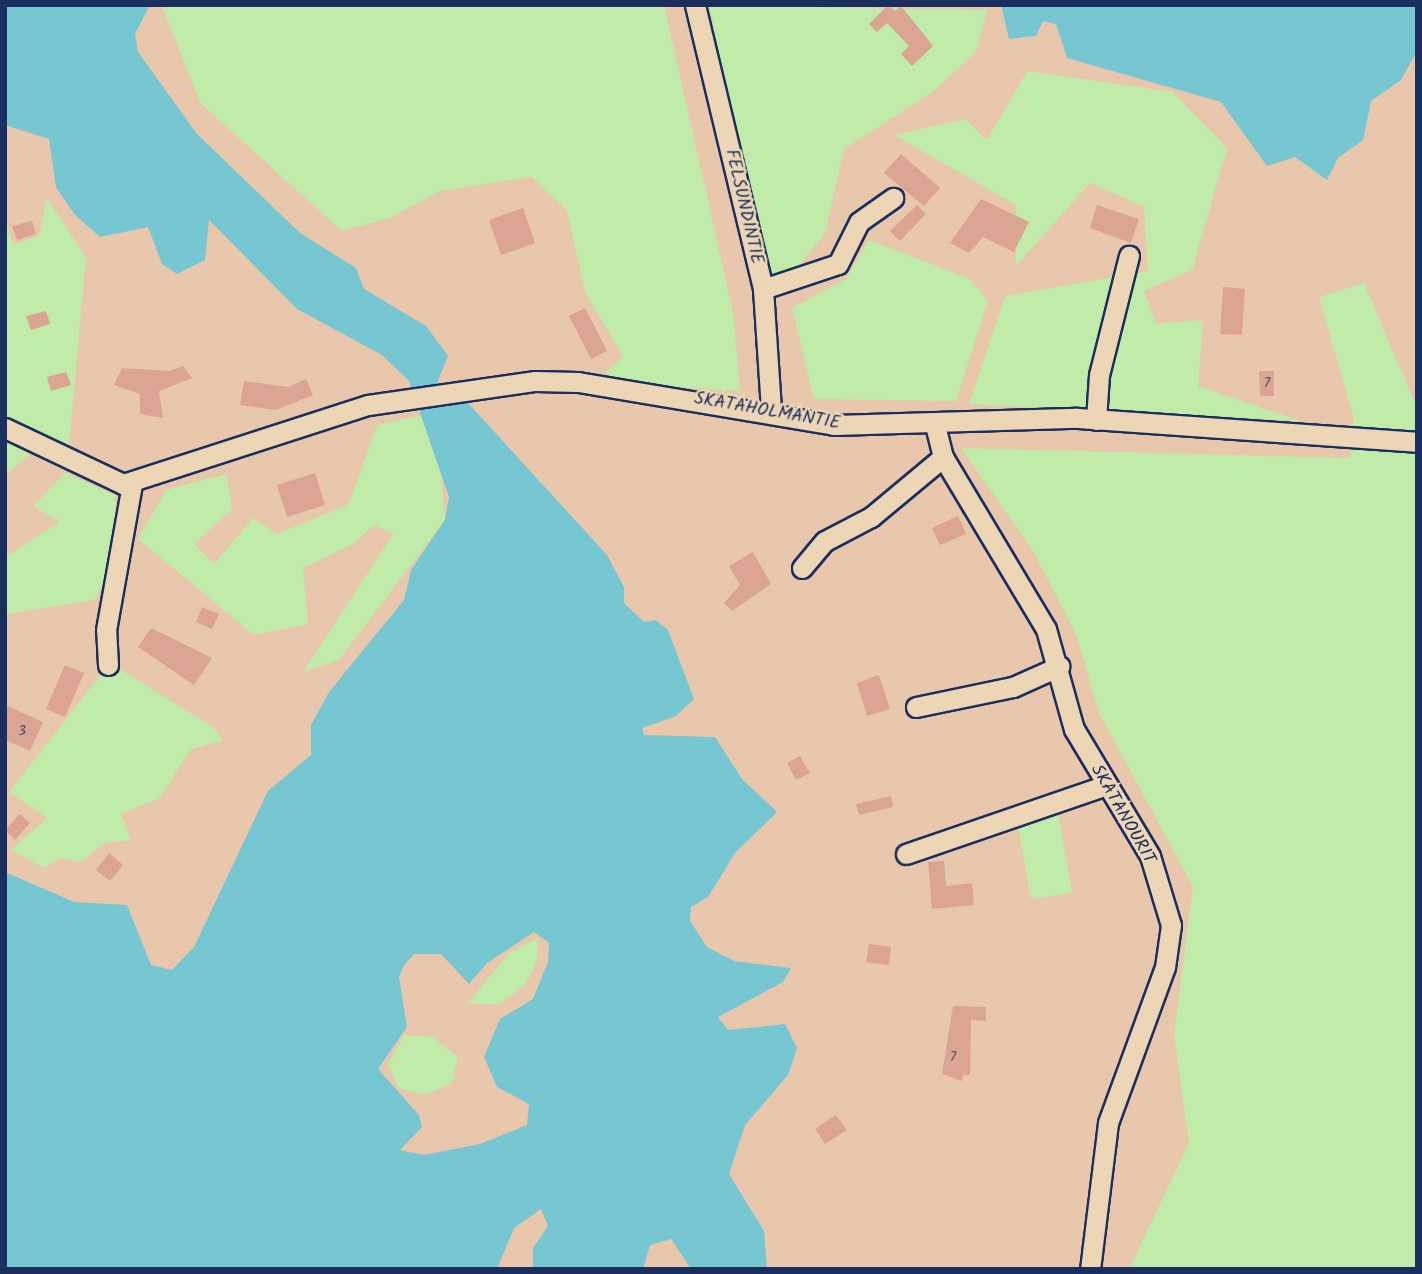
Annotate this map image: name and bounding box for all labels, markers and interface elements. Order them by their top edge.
street label: FELSUNDINTIE [719,147,767,267]
house number: 7 [1264,375,1270,391]
street label: SKATAHOLMANTIE [692,389,842,435]
house number: 3 [18,723,26,739]
street label: SKATANOURIT [1085,761,1159,869]
house number: 7 [950,1049,956,1065]

